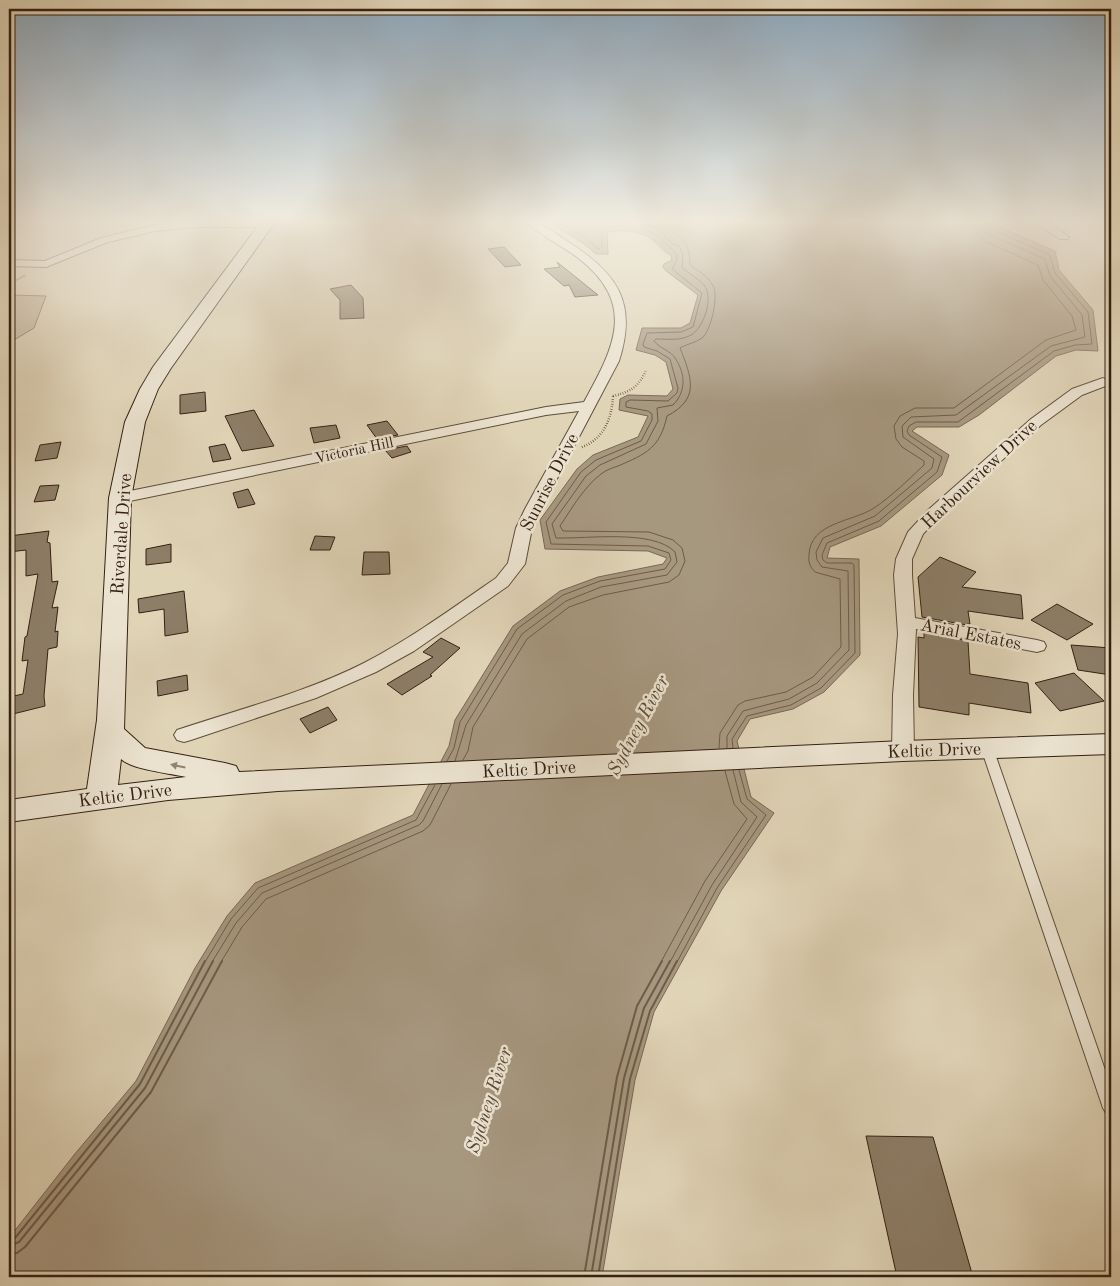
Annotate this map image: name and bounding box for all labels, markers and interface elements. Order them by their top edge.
street label: Harbourview Drive [919,417,1041,533]
street label: Sunrise Drive [518,431,582,534]
street label: Victoria Hill [314,436,395,467]
street label: Riverdale Drive [109,473,135,595]
street label: Arial Estates [919,616,1023,654]
water label: Sydney River [605,672,674,779]
street label: Keltic Drive [887,740,981,762]
street label: Keltic Drive [482,759,576,781]
one-way arrow [170,761,186,769]
street label: Keltic Drive [77,781,173,811]
water label: Sydney River [464,1045,517,1156]

